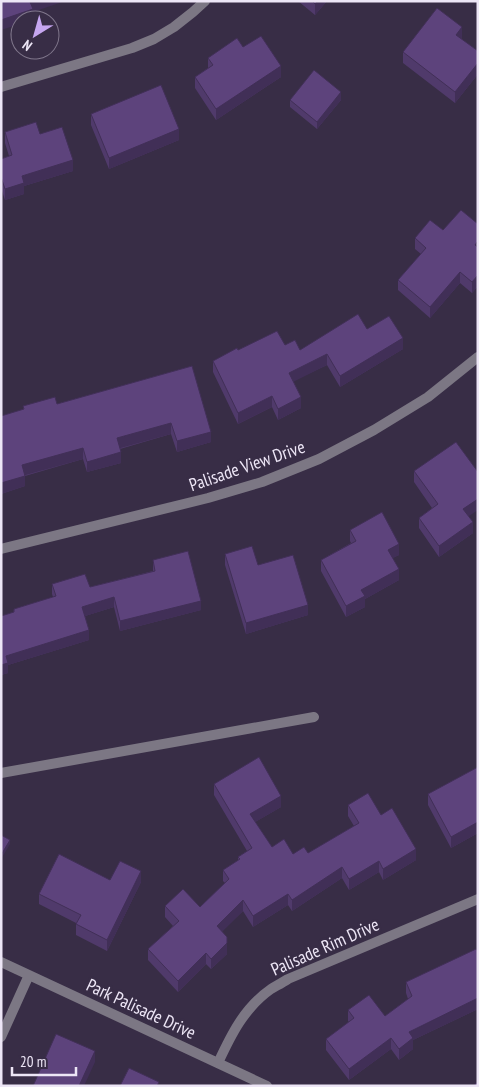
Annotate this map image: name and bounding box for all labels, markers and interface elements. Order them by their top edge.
north arrow [10,10,60,60]
text: N [19,36,36,55]
street label: Palisade View Drive [186,435,308,496]
street label: Palisade Rim Drive [267,912,382,981]
street label: Park Palisade Drive [83,973,200,1044]
scale bar [12,1044,76,1076]
text: 20 m [20,1052,46,1071]

